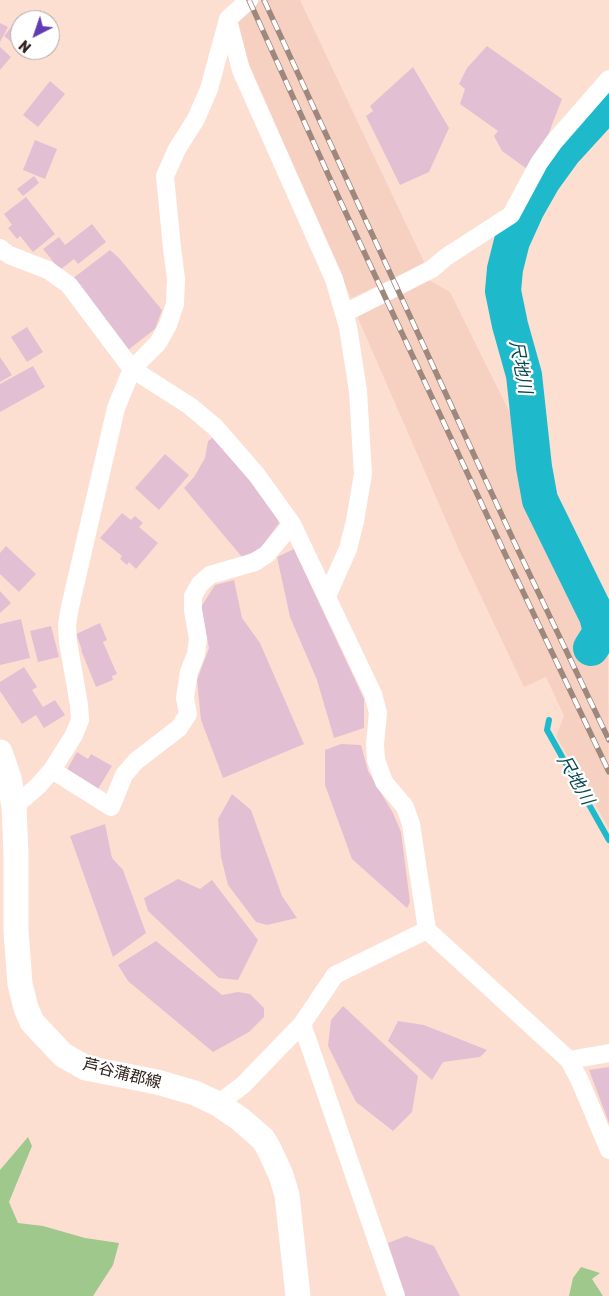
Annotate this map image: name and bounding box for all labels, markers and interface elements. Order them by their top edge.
north arrow [10,10,60,60]
text: N [16,36,35,56]
water label: 尺地川 [504,338,536,396]
water label: 尺地川 [552,751,598,809]
street label: 芦谷蒲郡線 [81,1055,163,1093]

